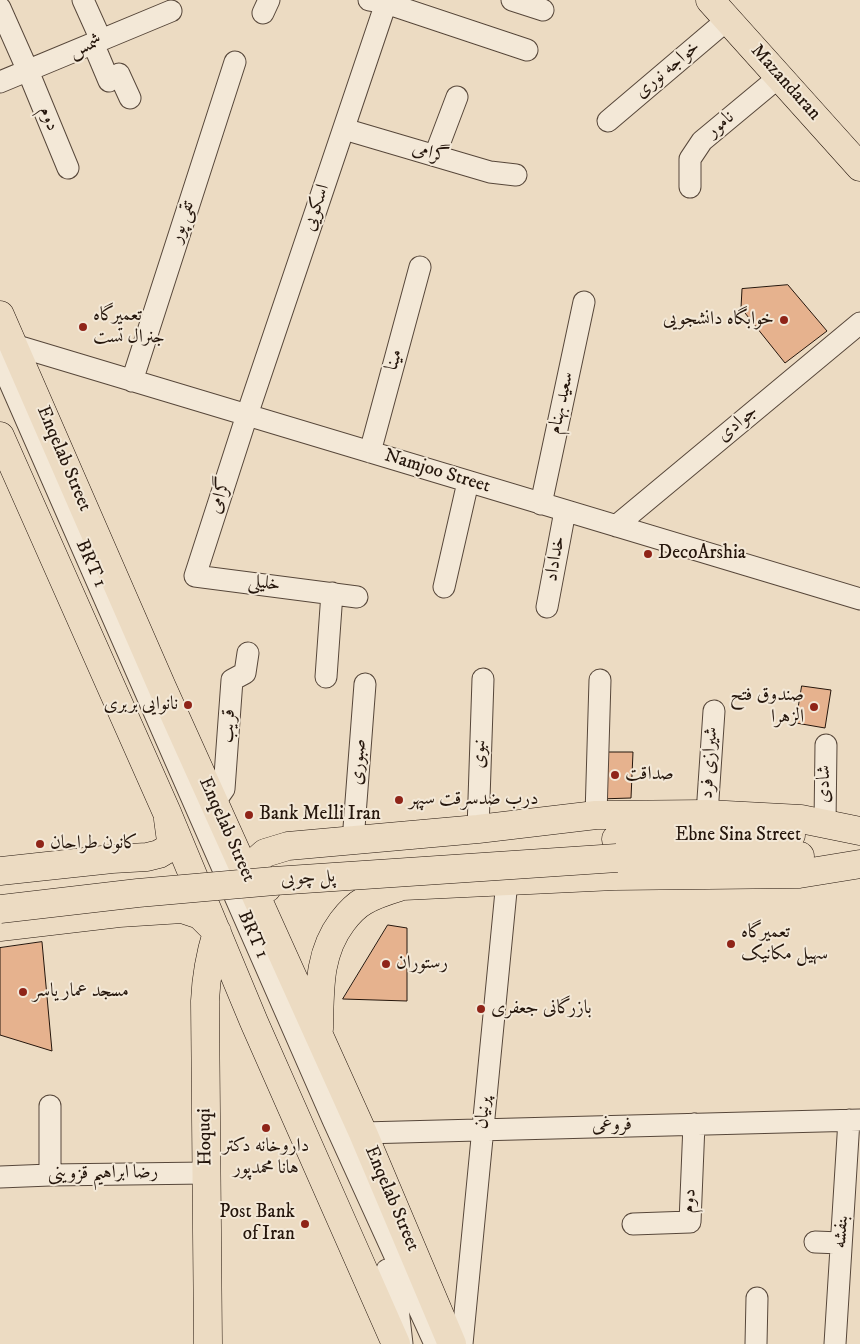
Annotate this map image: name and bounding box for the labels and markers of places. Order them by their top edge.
place label: تعمیرگاه جنرال تست [93,305,165,349]
place label: خوابگاه دانشجویی [663,309,774,331]
marker: خوابگاه دانشجویی [778,314,790,326]
marker: تعمیرگاه جنرال تست [77,321,89,333]
place label: DecoArshia [658,543,746,565]
marker: DecoArshia [642,548,654,560]
place label: صندوق فتح الزهرا [730,685,804,729]
place label: نانوایی بربری [104,694,178,716]
marker: نانوایی بربری [182,699,194,711]
marker: صندوق فتح الزهرا [808,701,820,713]
place label: صداقت [625,764,674,786]
marker: صداقت [609,769,621,781]
place label: درب ضدسرقت سپهر [409,789,539,811]
marker: درب ضدسرقت سپهر [393,794,405,806]
place label: Bank Melli Iran [259,804,381,826]
marker: Bank Melli Iran [243,809,255,821]
place label: کانون طراحان [50,833,138,855]
marker: کانون طراحان [34,838,46,850]
place label: تعمیرگاه سهیل مکانیک [741,922,828,966]
marker: تعمیرگاه سهیل مکانیک [725,938,737,950]
place label: رستوران [396,953,448,975]
marker: رستوران [380,958,392,970]
place label: مسجد عمار یاسر [33,981,129,1003]
marker: مسجد عمار یاسر [17,986,29,998]
place label: بازرگانی جعفری [491,998,592,1020]
marker: بازرگانی جعفری [475,1003,487,1015]
marker: داروخانه دکتر هانا محمدپور [260,1122,272,1134]
place label: داروخانه دکتر هانا محمدپور [223,1136,309,1180]
place label: Post Bank of Iran [219,1202,295,1246]
marker: Post Bank of Iran [299,1218,311,1230]

